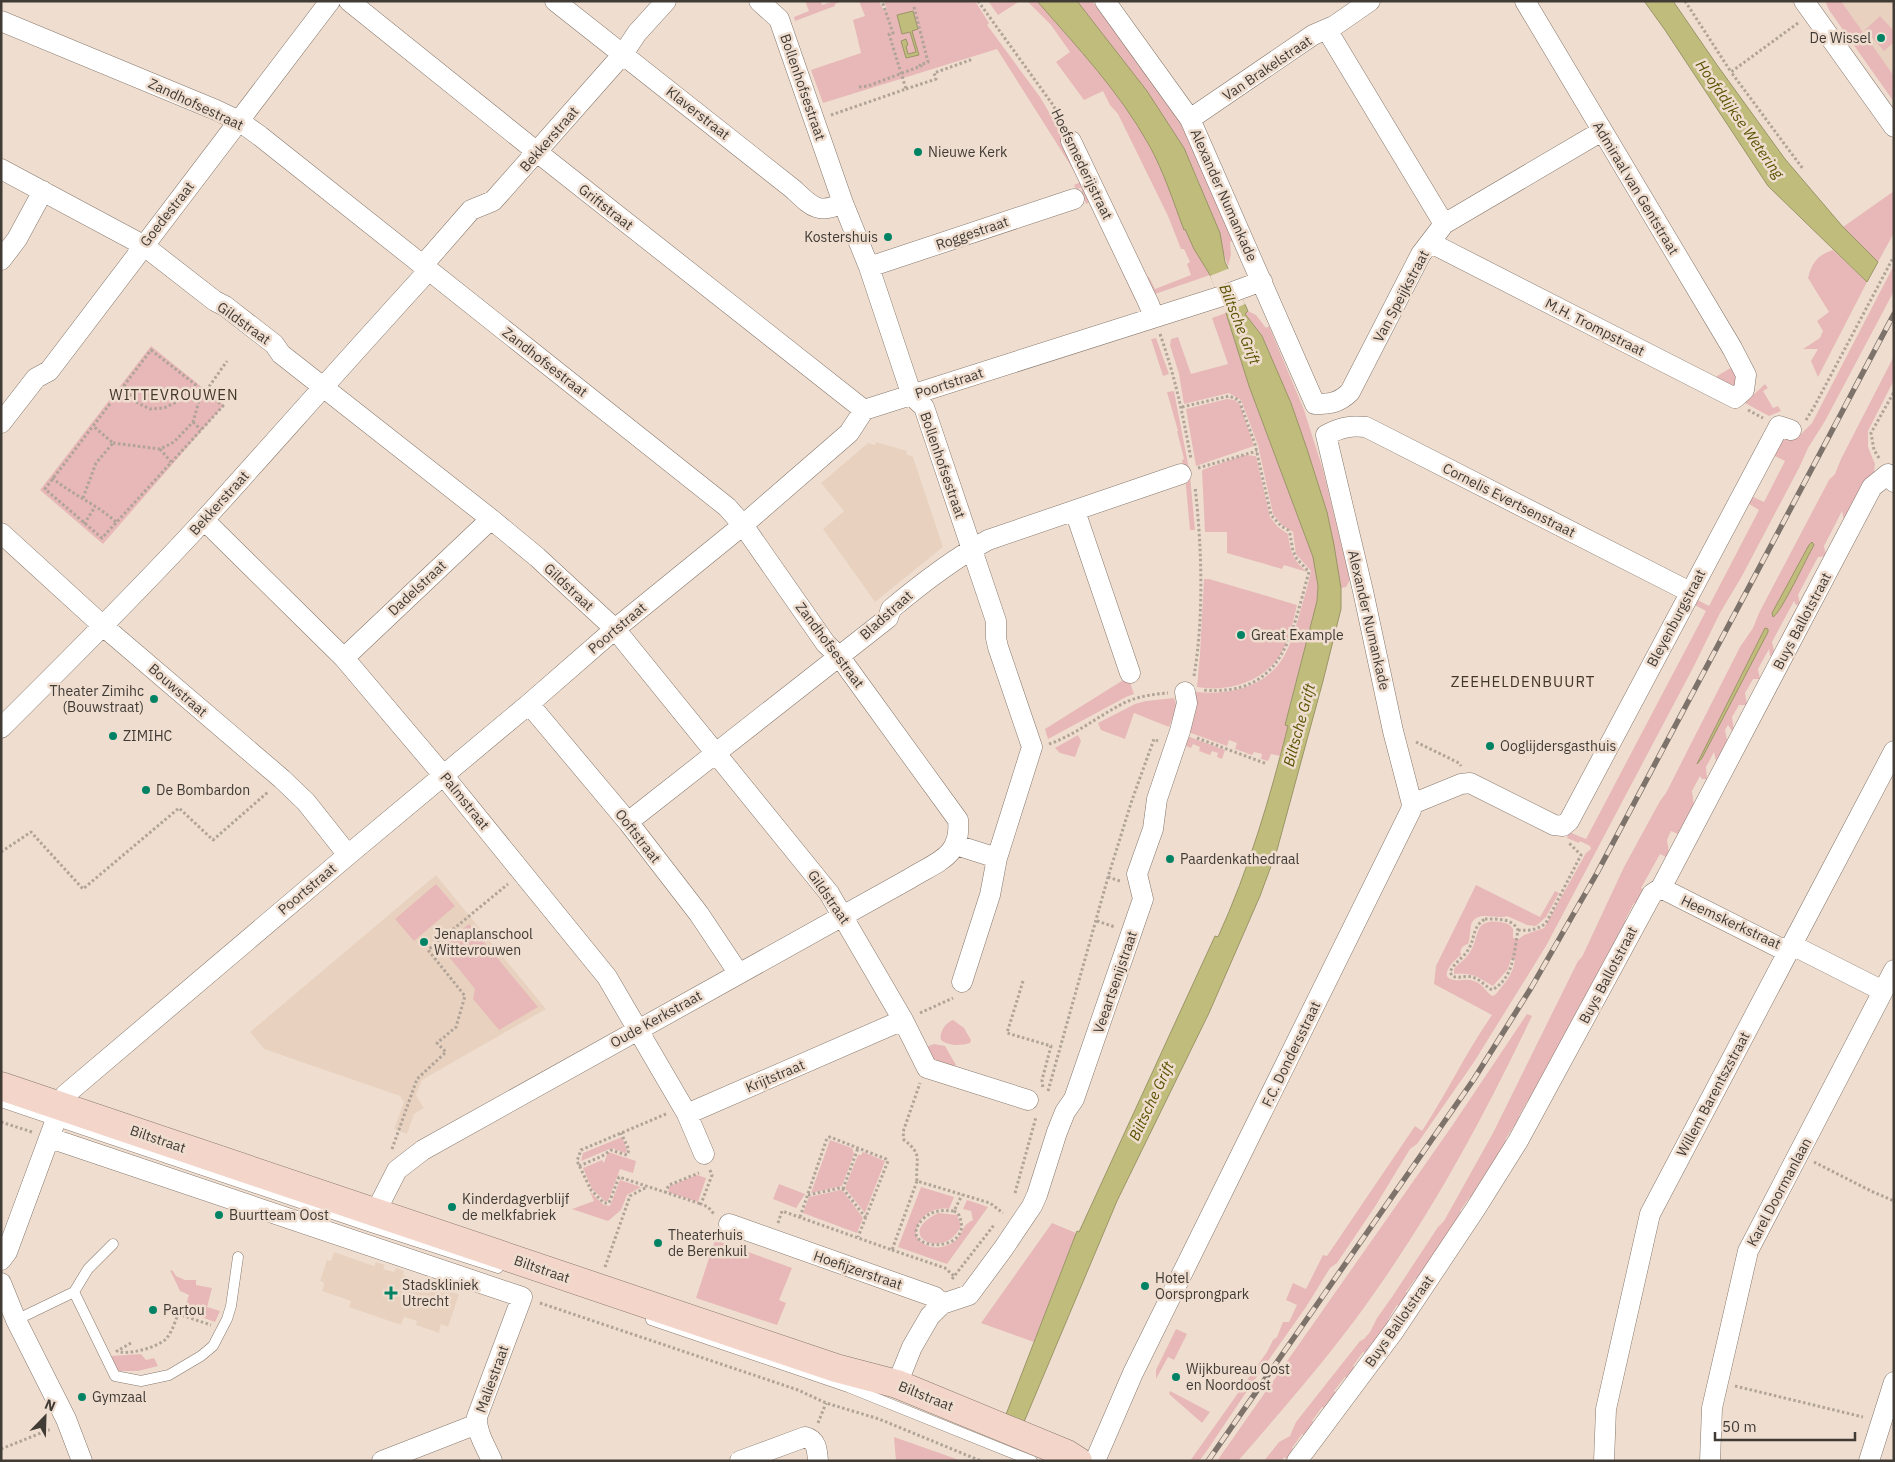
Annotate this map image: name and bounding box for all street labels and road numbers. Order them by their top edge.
street label: Bollenhofsestraat [776,31,830,143]
street label: Van Brakelstraat [1219,31,1315,104]
street label: Zandhofsestraat [146,74,247,134]
street label: Klaverstraat [662,82,734,144]
street label: Bekkerstraat [516,103,582,175]
street label: Hoefsmederijstraat [1047,106,1117,222]
street label: Admiraal van Gentstraat [1589,118,1683,258]
street label: Alexander Numankade [1187,126,1261,264]
street label: Goedestraat [136,178,198,250]
street label: Griftstraat [575,180,637,234]
street label: Roggestraat [933,212,1011,254]
street label: Van Speijkstraat [1369,247,1433,345]
street label: M.H. Trompstraat [1542,294,1648,360]
street label: Gildstraat [214,298,274,348]
street label: Zandhofsestraat [499,323,591,401]
street label: Poortstraat [913,364,985,402]
street label: Bollenhofsestraat [916,409,970,521]
street label: Cornelis Evertsenstraat [1440,459,1578,541]
street label: Bekkerstraat [185,467,253,539]
street label: Alexander Numankade [1344,548,1394,692]
street label: Dadelstraat [384,556,450,620]
street label: Gildstraat [540,559,598,615]
street label: Bleyenburgstraat [1643,566,1709,670]
street label: Buys Ballotstraat [1769,569,1835,673]
street label: Bladstraat [856,586,916,643]
street label: Poortstraat [584,598,650,658]
street label: Zandhofsestraat [792,598,868,692]
street label: Bouwstraat [145,660,211,721]
street label: Palmstraat [436,769,494,833]
street label: Ooftstraat [611,805,665,867]
street label: Poortstraat [274,859,340,919]
street label: Gildstraat [804,867,854,928]
street label: Heemskerkstraat [1678,891,1784,953]
street label: Buys Ballotstraat [1575,923,1641,1027]
street label: Veeartsenijstraat [1089,928,1141,1036]
street label: Oude Kerkstraat [607,986,705,1052]
street label: F.C. Dondersstraat [1258,998,1324,1110]
street label: Willem Barentszstraat [1672,1028,1754,1159]
street label: Krijtstraat [743,1055,807,1096]
street label: Biltstraat [128,1121,188,1157]
street label: Karel Doormanlaan [1743,1135,1815,1249]
street label: Hoefijzerstraat [811,1246,905,1294]
street label: Biltstraat [512,1251,572,1287]
street label: Buys Ballotstraat [1361,1272,1437,1370]
street label: Maliestraat [471,1343,513,1415]
street label: Biltstraat [896,1377,956,1415]

